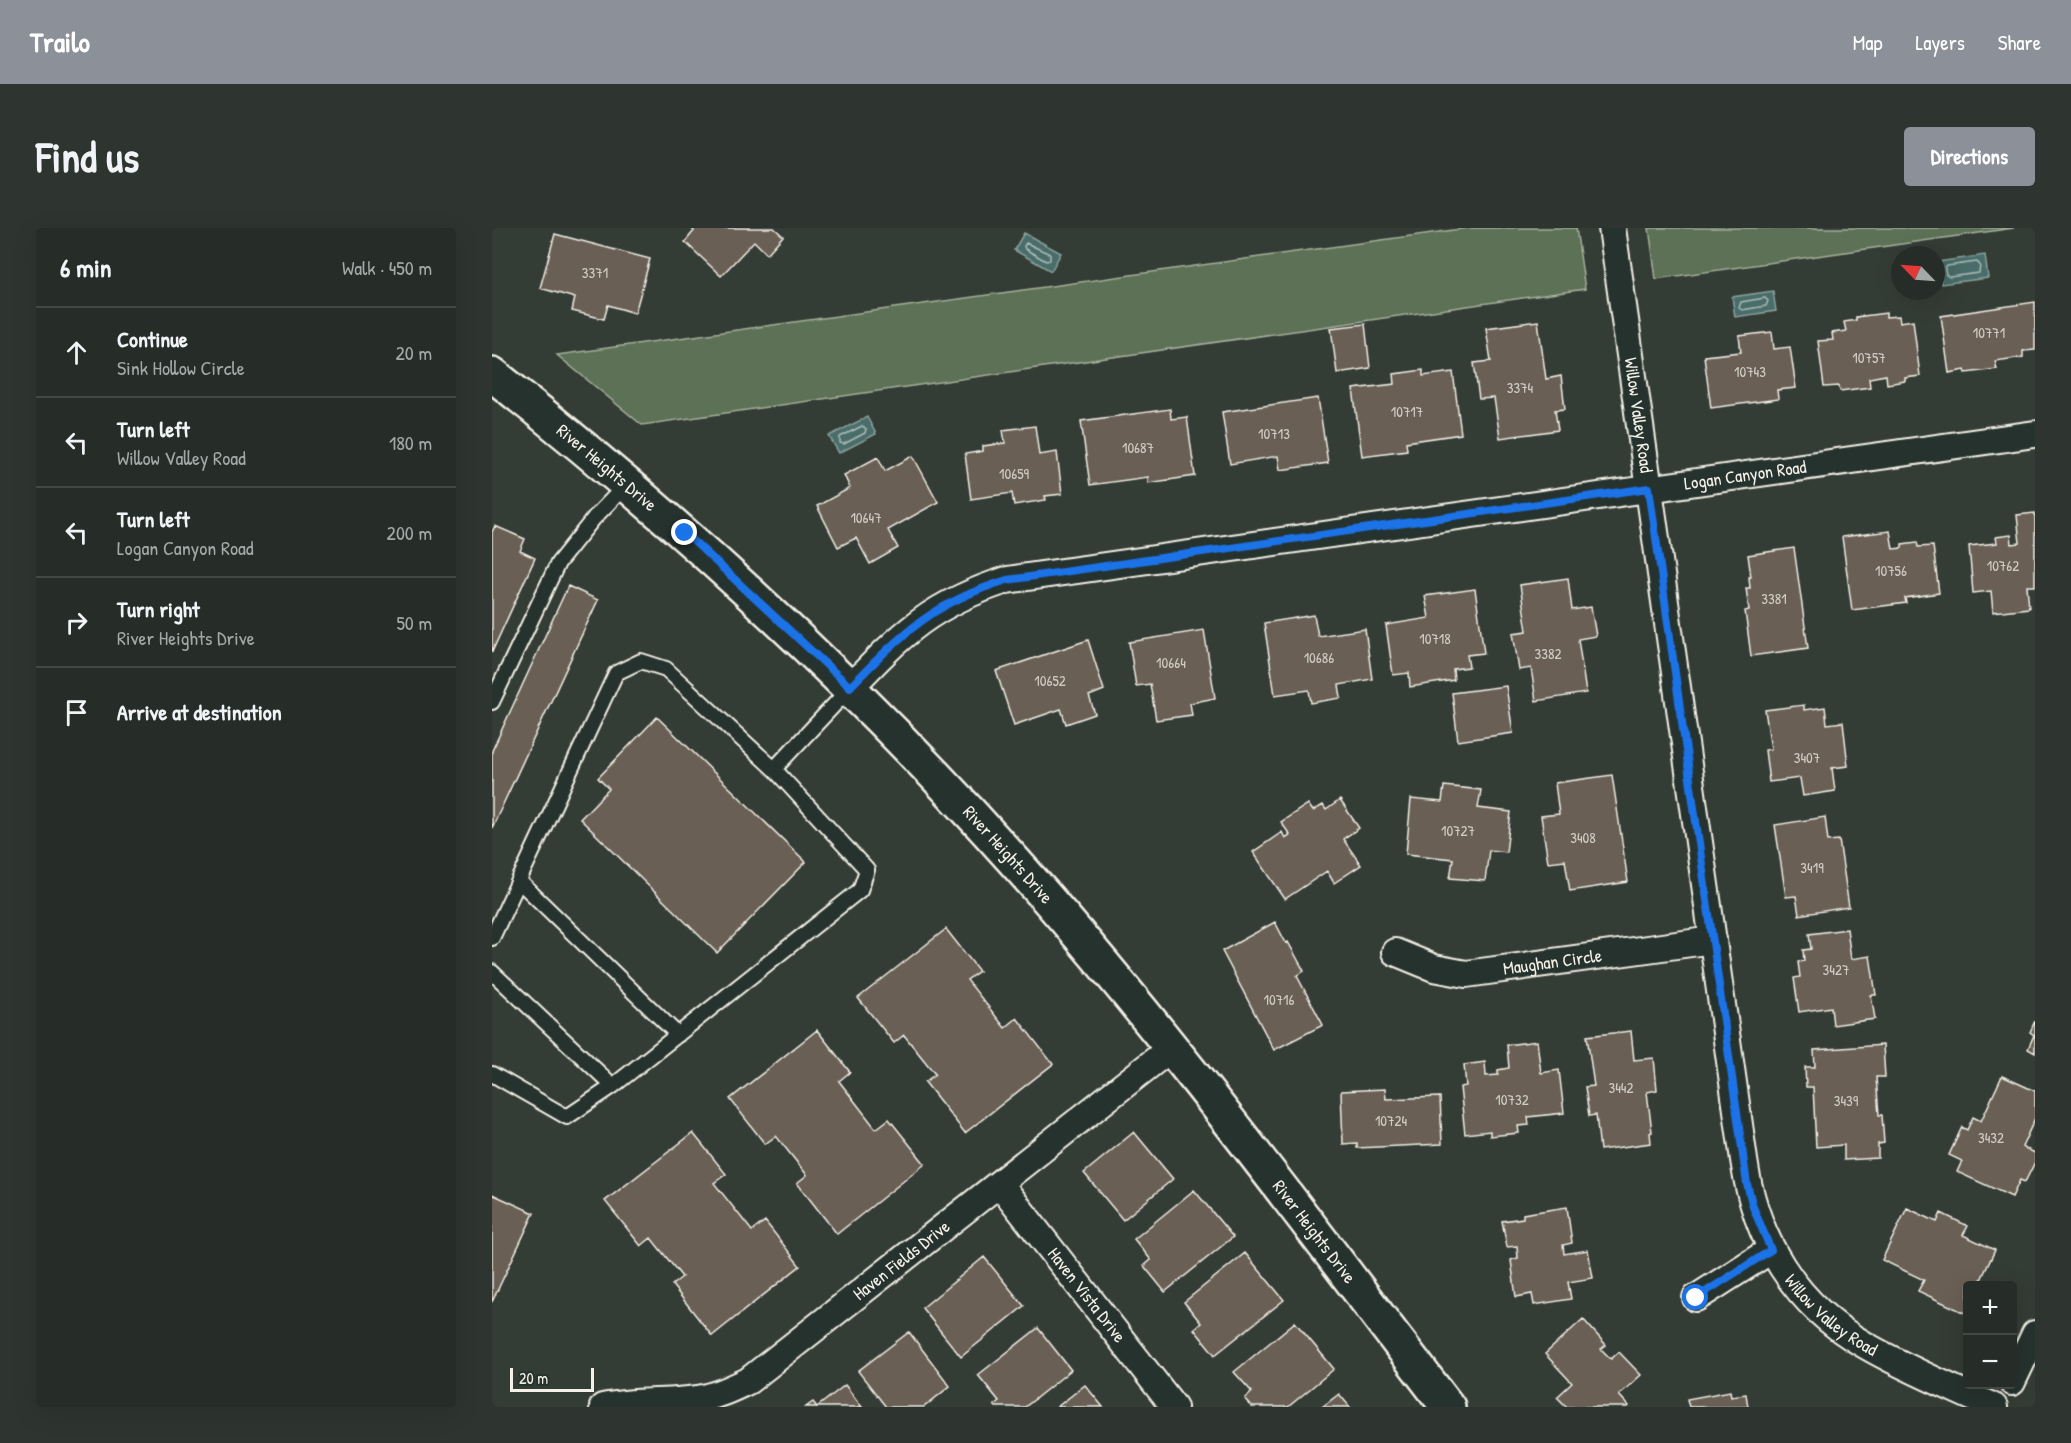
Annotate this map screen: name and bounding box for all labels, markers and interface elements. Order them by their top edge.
text: Trailo [30,23,90,61]
text: Map [1853,28,1882,57]
text: Layers [1915,28,1965,57]
text: Share [1998,28,2041,57]
button: Directions [1904,127,2035,186]
text: Find us [36,128,139,185]
north arrow [1891,246,1945,300]
text: 6 min [60,250,112,285]
text: Walk · 450 m [342,254,432,281]
house number: 3371 [582,262,608,283]
house number: 10771 [1973,322,2005,343]
text: Continue [117,324,188,354]
icon: ahead [60,336,93,369]
text: 20 m [395,339,432,366]
house number: 10757 [1852,347,1886,368]
text: Sink Hollow Circle [117,354,245,381]
street label: Willow Valley Road [1618,356,1660,474]
house number: 10743 [1734,361,1766,382]
house number: 3374 [1507,377,1534,398]
house number: 10717 [1391,401,1423,422]
text: Turn left [117,414,190,444]
street label: River Heights Drive [551,418,663,517]
house number: 10713 [1258,423,1290,444]
icon: left [60,426,93,459]
text: 180 m [389,429,432,456]
house number: 10687 [1122,437,1154,458]
text: Willow Valley Road [117,444,246,471]
street label: Logan Canyon Road [1682,454,1808,496]
house number: 10659 [999,463,1029,484]
text: Turn left [117,504,190,534]
house number: 10647 [850,507,882,528]
icon: left [60,516,93,549]
text: 200 m [387,519,432,546]
route end [671,519,697,545]
text: Logan Canyon Road [117,534,254,561]
house number: 10762 [1987,555,2019,576]
house number: 10756 [1875,560,1907,581]
house number: 3381 [1761,588,1787,609]
text: Turn right [117,594,200,624]
icon: right [60,606,93,639]
text: 50 m [396,609,432,636]
text: River Heights Drive [117,624,255,651]
house number: 10718 [1419,628,1451,649]
house number: 3382 [1535,643,1561,664]
house number: 10686 [1304,647,1334,668]
house number: 10664 [1156,652,1186,673]
house number: 10652 [1034,670,1066,691]
icon: arrive [60,696,93,729]
text: Arrive at destination [117,697,282,727]
house number: 3407 [1794,747,1820,768]
street label: River Heights Drive [958,800,1059,909]
house number: 10727 [1441,820,1475,841]
house number: 3408 [1570,827,1596,848]
house number: 3419 [1800,857,1824,878]
street label: Maughan Circle [1501,942,1604,981]
house number: 3427 [1823,959,1849,980]
house number: 10716 [1263,989,1295,1010]
house number: 3442 [1609,1077,1634,1098]
house number: 10732 [1495,1089,1529,1110]
house number: 3439 [1834,1090,1859,1111]
house number: 10724 [1375,1110,1407,1131]
house number: 3432 [1978,1127,2004,1148]
street label: River Heights Drive [1267,1175,1362,1288]
street label: Haven Fields Drive [847,1214,955,1306]
street label: Haven Vista Drive [1042,1242,1132,1348]
street label: Willow Valley Road [1779,1269,1882,1362]
map controls [1963,1281,2017,1389]
button: + [1963,1281,2017,1335]
route start [1682,1284,1708,1310]
button: − [1963,1335,2017,1389]
scale bar [510,1365,594,1392]
text: 20 m [519,1367,548,1389]

